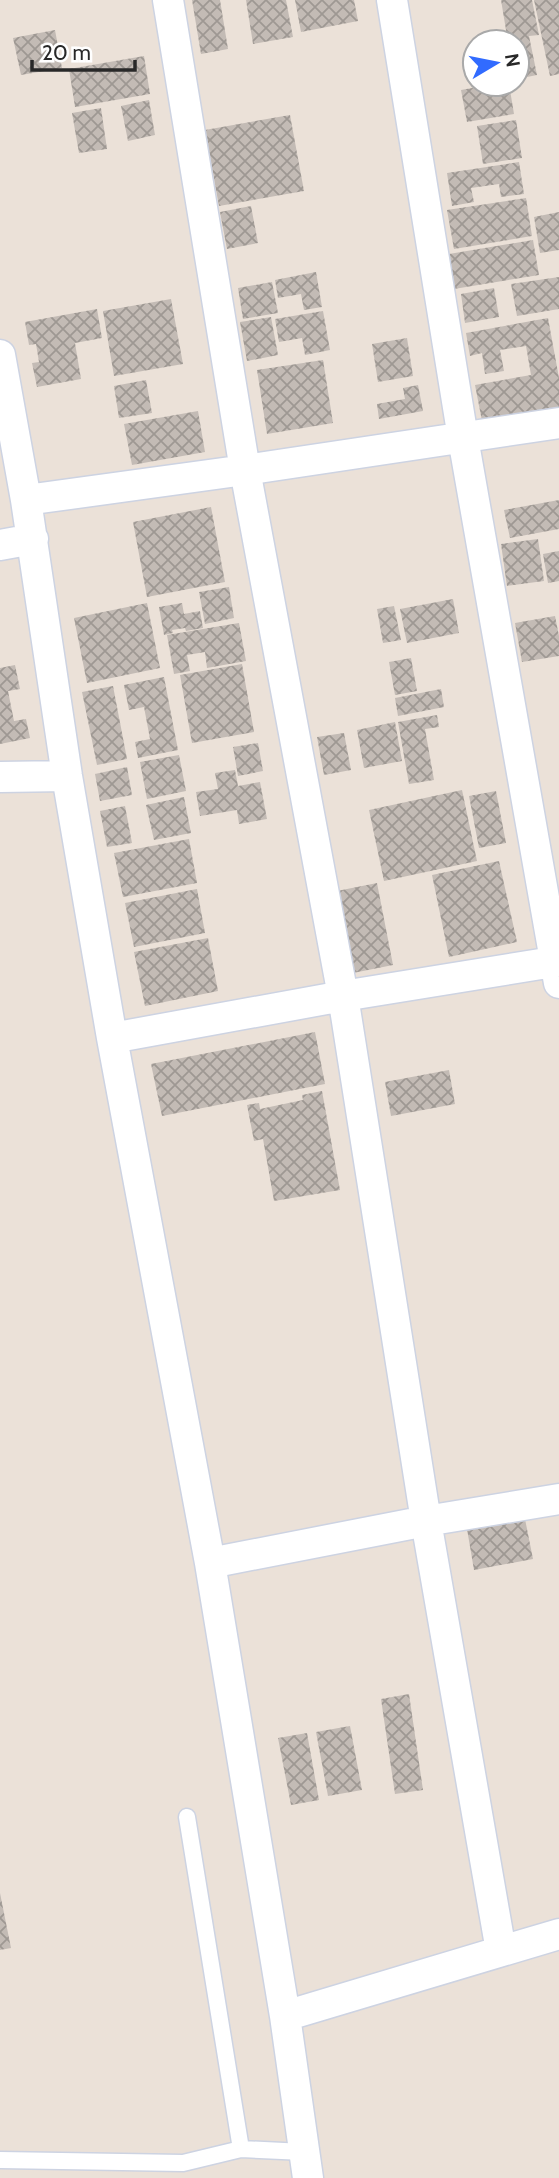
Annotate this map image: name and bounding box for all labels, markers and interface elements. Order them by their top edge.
scale bar [32,28,135,72]
north arrow [461,28,531,98]
text: 20 m [42,40,91,65]
text: N [500,52,525,69]

